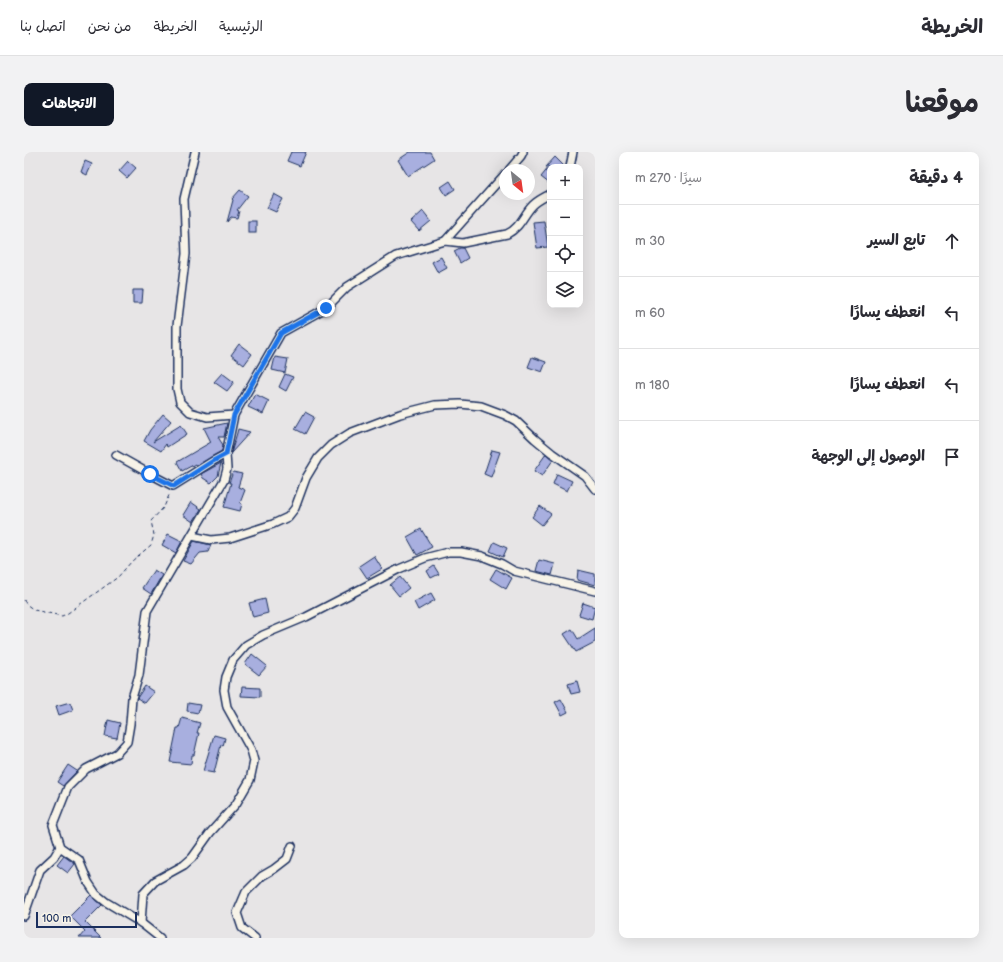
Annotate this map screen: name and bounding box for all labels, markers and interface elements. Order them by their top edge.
text: الخريطة [921,16,983,39]
text: اتصل بنا [20,18,66,35]
text: من نحن [88,18,131,35]
text: الخريطة [153,18,197,35]
text: الرئيسية [219,18,263,35]
button: الاتجاهات [24,83,114,126]
text: موقعنا [905,87,979,120]
north arrow [499,164,535,200]
map controls [547,164,583,308]
button: + [547,164,583,200]
text: 4 دقيقة [909,168,963,188]
text: سيرًا · 270 m [635,170,702,186]
button: − [547,200,583,236]
icon: ahead [941,230,963,252]
text: تابع السير [867,231,925,250]
text: 30 m [635,233,665,249]
button: locate [547,236,583,272]
button: layers [547,272,583,308]
route end [317,299,335,317]
icon: left [941,302,963,324]
text: انعطف يسارًا [850,303,925,322]
text: 60 m [635,305,665,321]
icon: left [941,374,963,396]
text: انعطف يسارًا [850,375,925,394]
text: 180 m [635,377,670,393]
icon: arrive [941,446,963,468]
text: الوصول إلى الوجهة [811,447,925,466]
route start [141,465,159,483]
scale bar [36,910,137,929]
text: 100 m [42,912,71,925]

